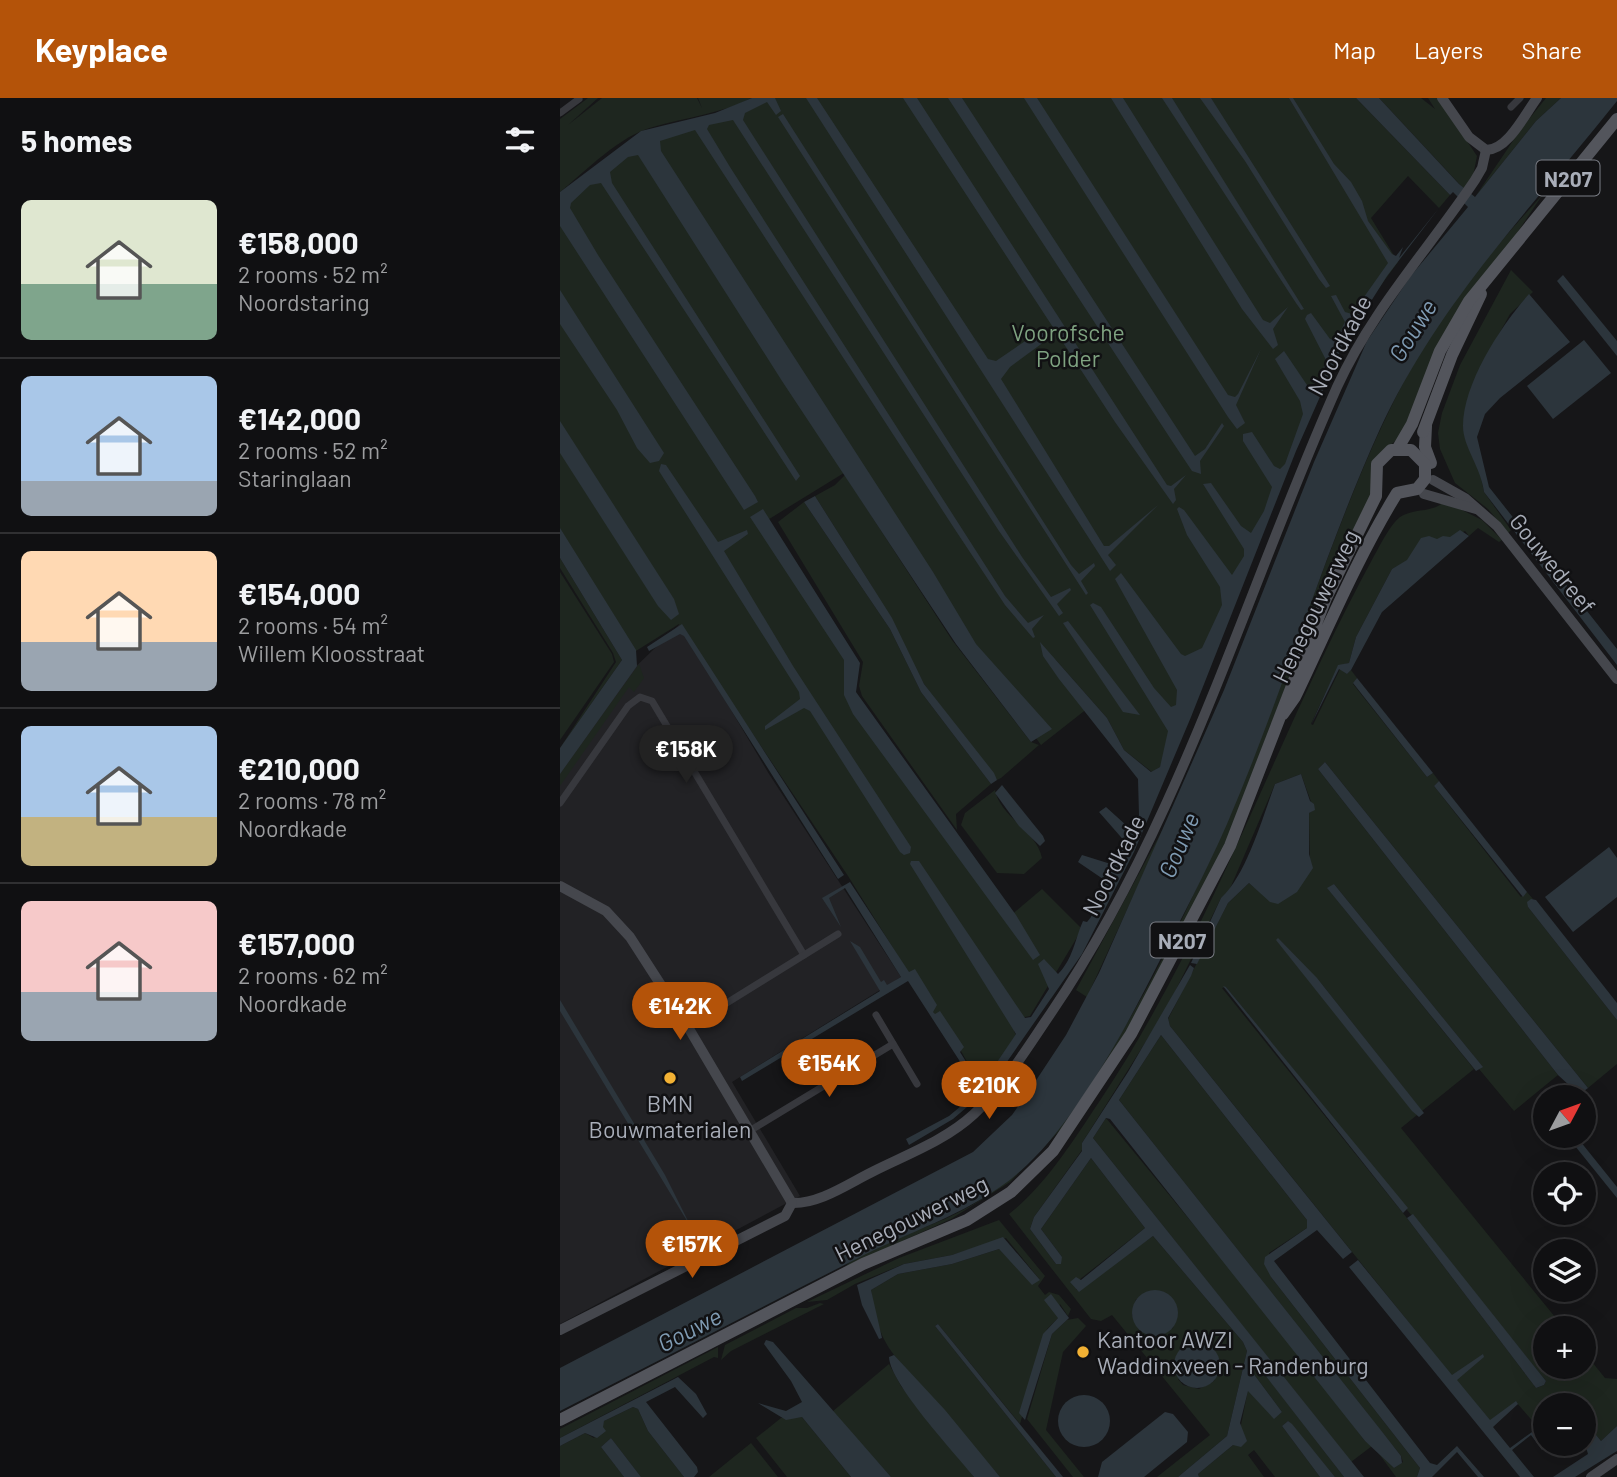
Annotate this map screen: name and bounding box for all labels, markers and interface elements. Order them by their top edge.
text: Keyplace [35,29,168,69]
text: Map [1333,35,1376,64]
text: Layers [1414,35,1483,64]
text: Share [1521,35,1582,64]
icon: filters [501,121,539,159]
text: 5 homes [21,122,132,158]
road number: N207 [1536,160,1600,196]
text: €158,000 [238,224,359,260]
icon: home [77,228,161,312]
text: 2 rooms · 52 m² [238,260,388,288]
text: Noordstaring [238,288,370,316]
street label: Noordkade [1301,290,1377,400]
water label: Gouwe [1382,293,1442,367]
park label: Voorofsche Polder [1011,318,1125,372]
text: €142,000 [238,400,361,436]
icon: home [77,404,161,488]
text: 2 rooms · 52 m² [238,436,388,464]
text: Staringlaan [238,464,352,492]
street label: Gouwedreef [1504,507,1602,619]
street label: Henegouwerweg [1266,525,1364,687]
text: €154,000 [238,575,360,611]
icon: home [77,579,161,663]
text: 2 rooms · 54 m² [238,611,388,639]
text: Willem Kloosstraat [238,639,425,667]
pin: €158K [637,726,735,785]
text: €158K [655,734,717,762]
text: €210,000 [238,750,360,786]
icon: home [77,754,161,838]
text: 2 rooms · 78 m² [238,786,386,814]
water label: Gouwe [1151,808,1205,882]
street label: Noordkade [1076,810,1150,920]
text: Noordkade [238,814,347,842]
road number: N207 [1150,922,1214,958]
text: €157,000 [238,925,355,961]
icon: home [77,929,161,1013]
text: 2 rooms · 62 m² [238,961,388,989]
pin: €142K [631,982,729,1042]
text: Noordkade [238,989,347,1017]
text: €142K [648,991,712,1019]
pin: €154K [780,1040,878,1099]
text: €154K [797,1048,861,1076]
pin: €210K [940,1062,1038,1121]
marker: BMN Bouwmaterialen [662,1070,678,1086]
text: €210K [958,1070,1020,1098]
north arrow [1533,1085,1596,1148]
map controls [1533,1085,1596,1456]
place label: BMN Bouwmaterialen [589,1089,751,1143]
button: locate [1533,1162,1596,1225]
street label: Henegouwerweg [830,1169,992,1267]
pin: €157K [643,1220,741,1280]
text: €157K [662,1229,722,1257]
button: layers [1533,1239,1596,1302]
water label: Gouwe [652,1301,726,1357]
button: + [1533,1316,1596,1379]
place label: Kantoor AWZI Waddinxveen - Randenburg [1097,1325,1368,1379]
marker: Kantoor AWZI Waddinxveen - Randenburg [1075,1344,1091,1360]
button: − [1533,1393,1596,1456]

